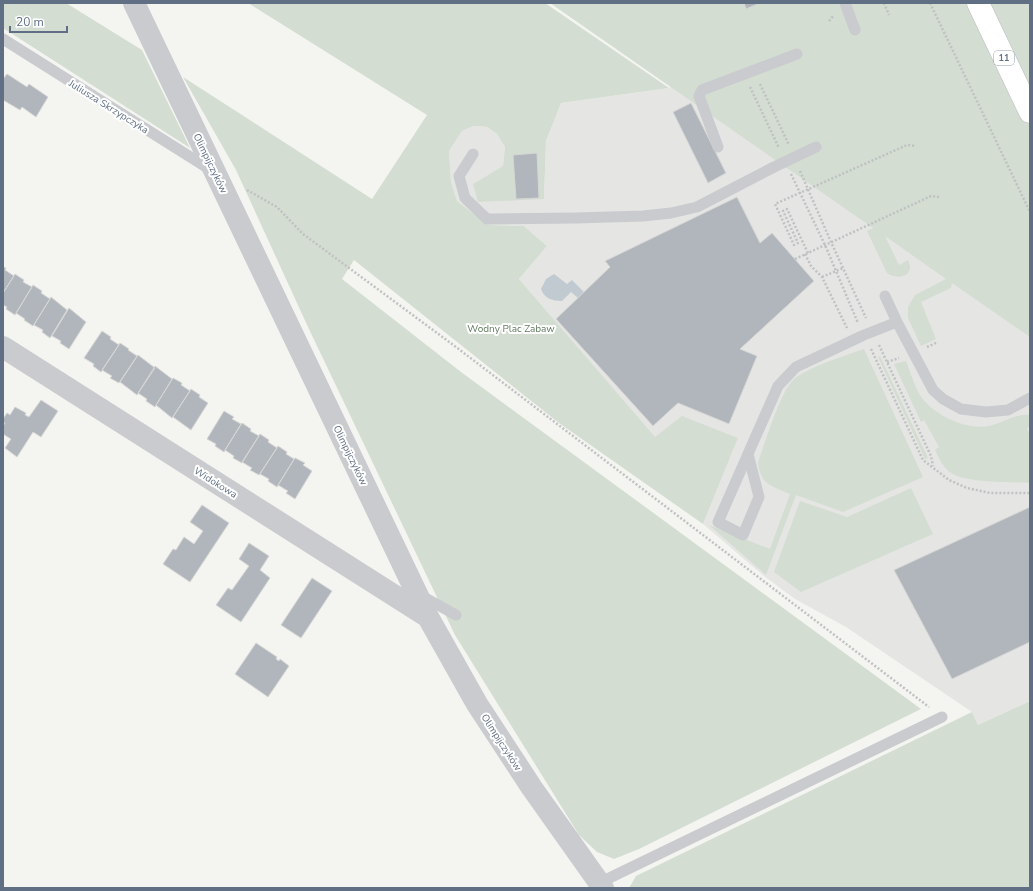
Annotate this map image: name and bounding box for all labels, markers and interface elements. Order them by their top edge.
scale bar [10,8,67,34]
text: 20 m [16,14,44,30]
road number: 11 [994,51,1014,65]
street label: Juliusza Skrzypczyka [65,76,151,137]
street label: Olimpijczyków [190,131,231,196]
park label: Wodny Plac Zabaw [467,322,555,336]
street label: Olimpijczyków [330,423,371,488]
street label: Widokowa [191,464,240,502]
street label: Olimpijczyków [478,711,525,774]

